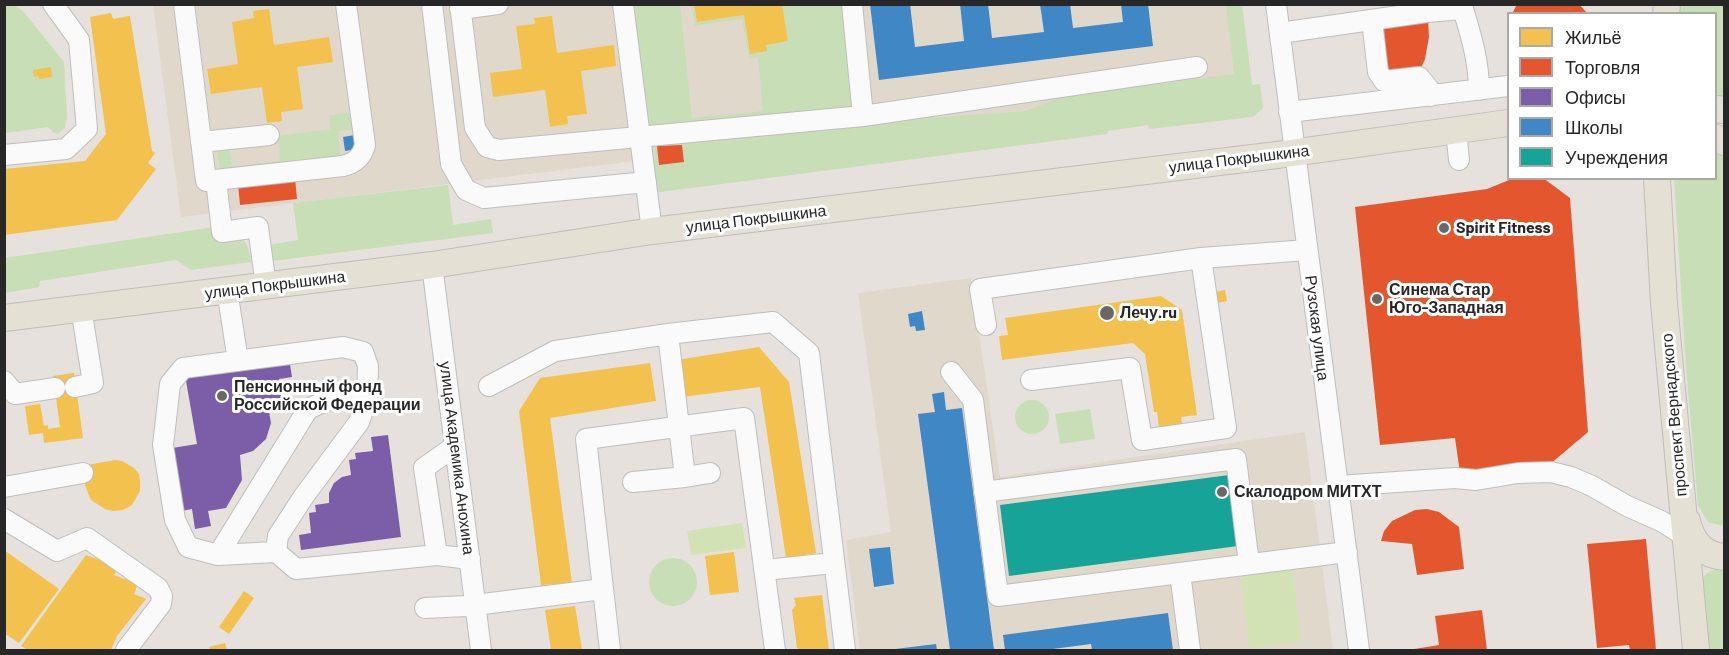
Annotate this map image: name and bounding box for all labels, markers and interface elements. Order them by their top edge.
legend [1507,12,1717,180]
text: Жильё [1565,26,1622,48]
text: Торговля [1565,56,1640,78]
text: Офисы [1565,86,1626,108]
text: Школы [1565,116,1623,138]
street label: улица Покрышкина [1168,141,1310,177]
text: Учреждения [1565,146,1668,168]
street label: улица Покрышкина [685,201,827,237]
place label: Spirit Fitness [1456,218,1551,238]
marker: Spirit Fitness [1437,221,1451,235]
street label: улица Покрышкина [204,267,346,303]
street label: Рузская улица [1301,274,1333,382]
place label: Синема Стар Юго-Западная [1389,280,1504,318]
marker: Синема Стар Юго-Западная [1370,292,1384,306]
place label: Лечу.ru [1120,303,1177,323]
marker: Лечу.ru [1098,304,1116,322]
street label: проспект Вернадского [1657,333,1691,497]
street label: улица Академика Анохина [436,360,478,556]
place label: Пенсионный фонд Российской Федерации [234,377,421,415]
marker: Пенсионный фонд Российской Федерации [215,389,229,403]
place label: Скалодром МИТХТ [1234,482,1382,502]
marker: Скалодром МИТХТ [1215,485,1229,499]

